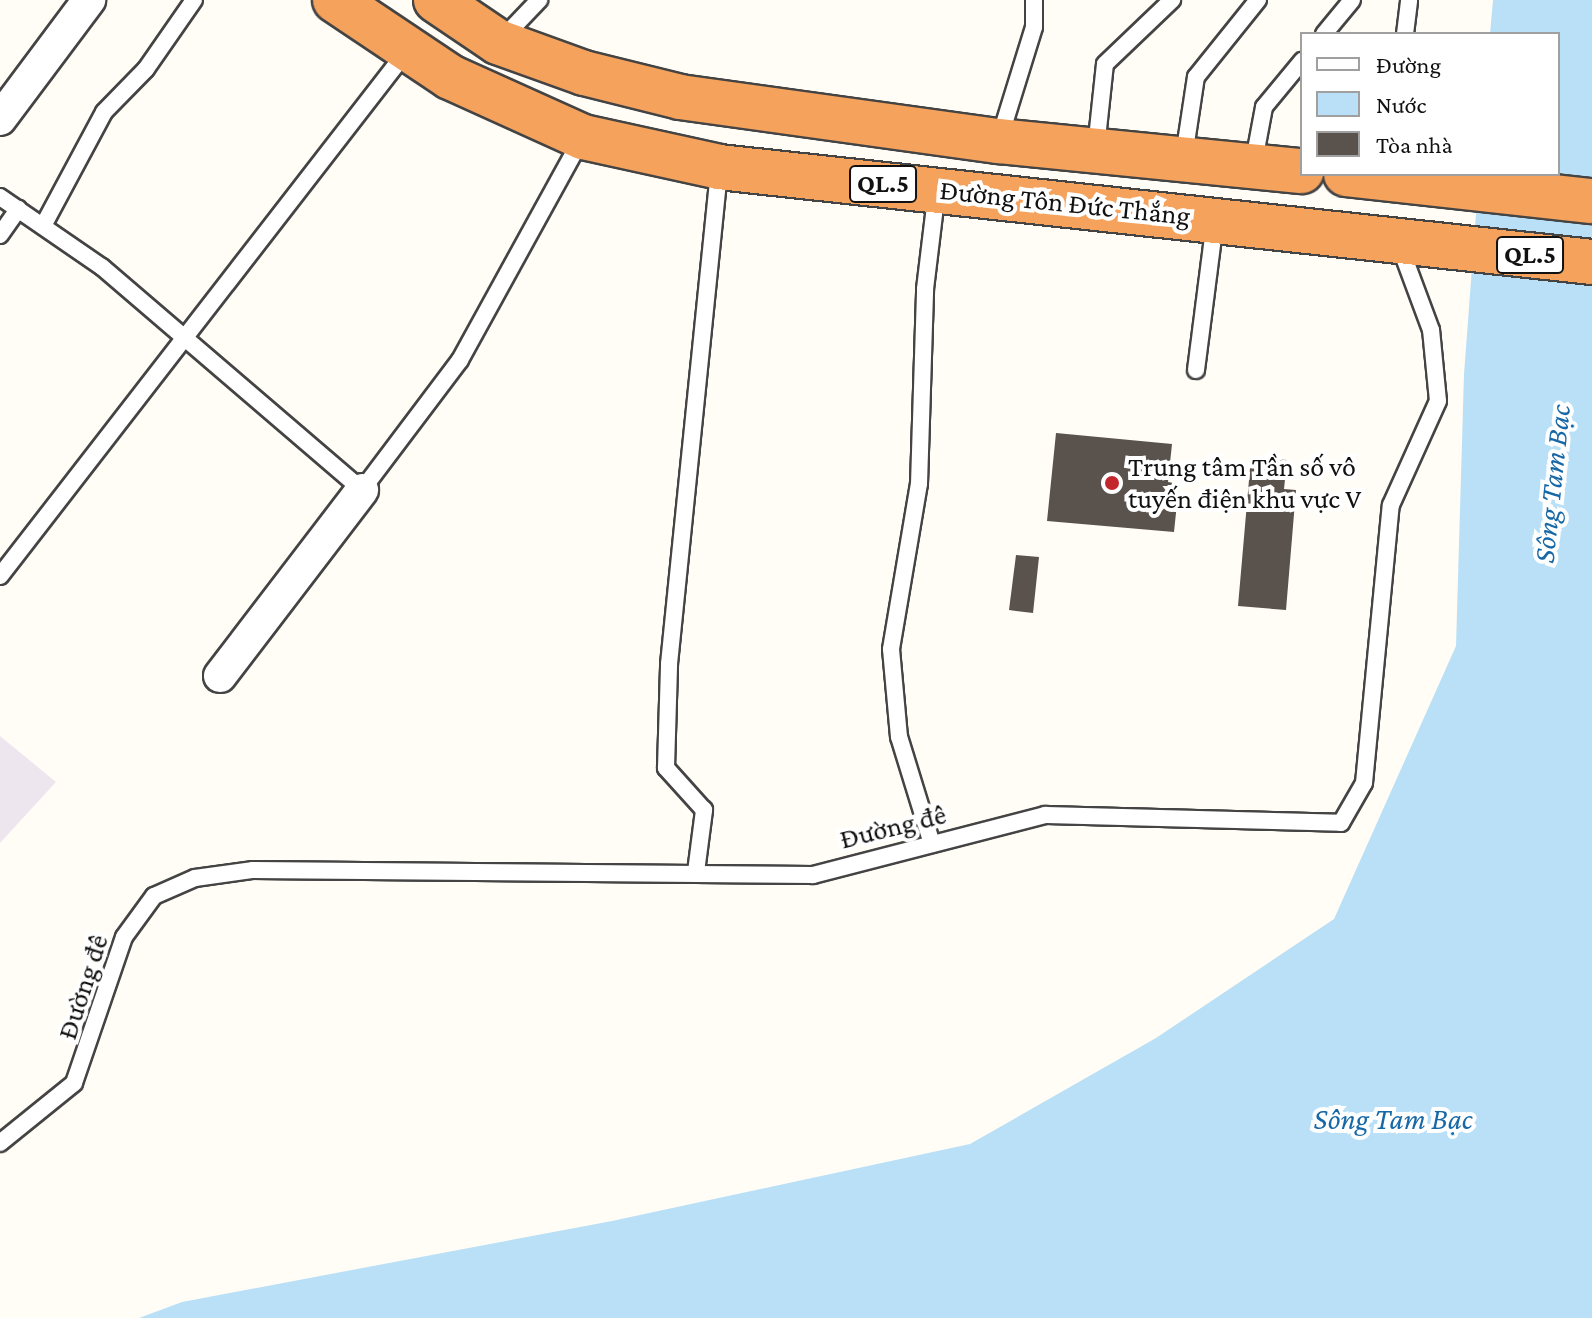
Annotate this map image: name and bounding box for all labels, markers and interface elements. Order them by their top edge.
legend [1300,32,1560,176]
text: Đường [1376,51,1441,78]
text: Nước [1376,91,1426,118]
text: Tòa nhà [1376,131,1453,158]
road number: QL.5 [849,162,917,206]
street label: Đường Tôn Đức Thắng [938,173,1192,233]
road number: QL.5 [1496,233,1564,277]
water label: Sông Tam Bạc [1526,403,1578,565]
place label: Trung tâm Tần số vô tuyến điện khu vực V [1128,450,1361,516]
marker: Trung tâm Tần số vô tuyến điện khu vực V [1103,474,1121,492]
street label: Đường đê [836,798,950,856]
street label: Đường đê [50,930,116,1044]
water label: Sông Tam Bạc [1314,1101,1472,1137]

